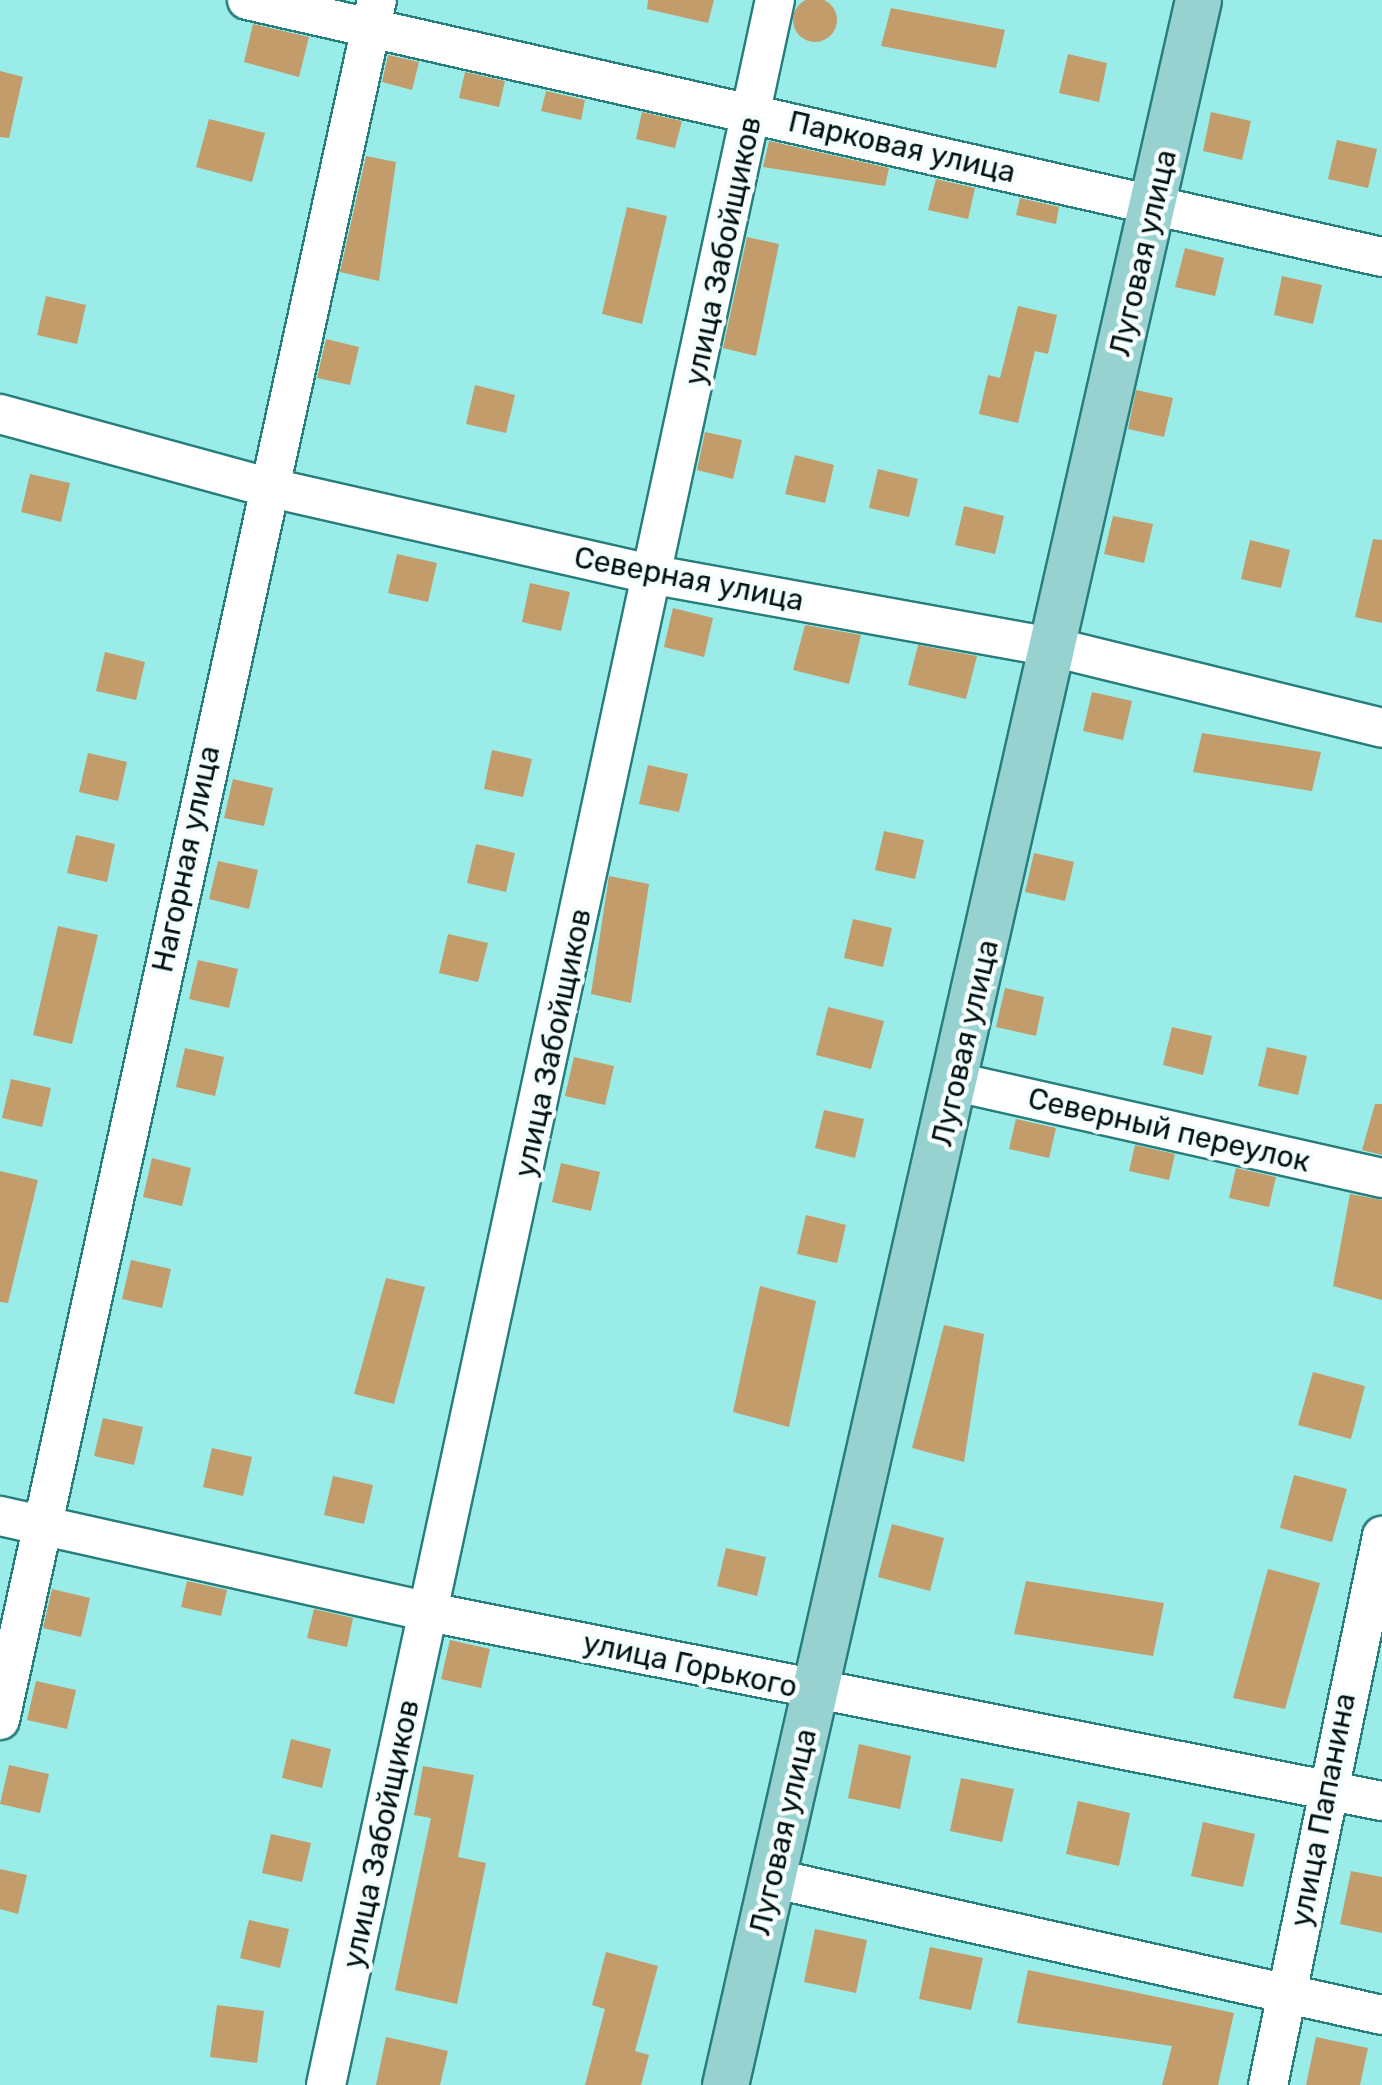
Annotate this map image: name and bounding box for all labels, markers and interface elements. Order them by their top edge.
street label: Парковая улица [785,103,1019,191]
street label: улица Забойщиков [677,113,769,389]
street label: Луговая улица [1102,146,1184,360]
street label: Северная улица [571,539,807,619]
street label: Нагорная улица [144,743,228,975]
street label: улица Забойщиков [507,905,599,1181]
street label: Луговая улица [924,936,1006,1150]
street label: Северный переулок [1025,1080,1313,1180]
street label: улица Горького [580,1625,800,1705]
street label: улица Папанина [1283,1690,1363,1930]
street label: улица Забойщиков [335,1696,427,1972]
street label: Луговая улица [742,1725,824,1939]

